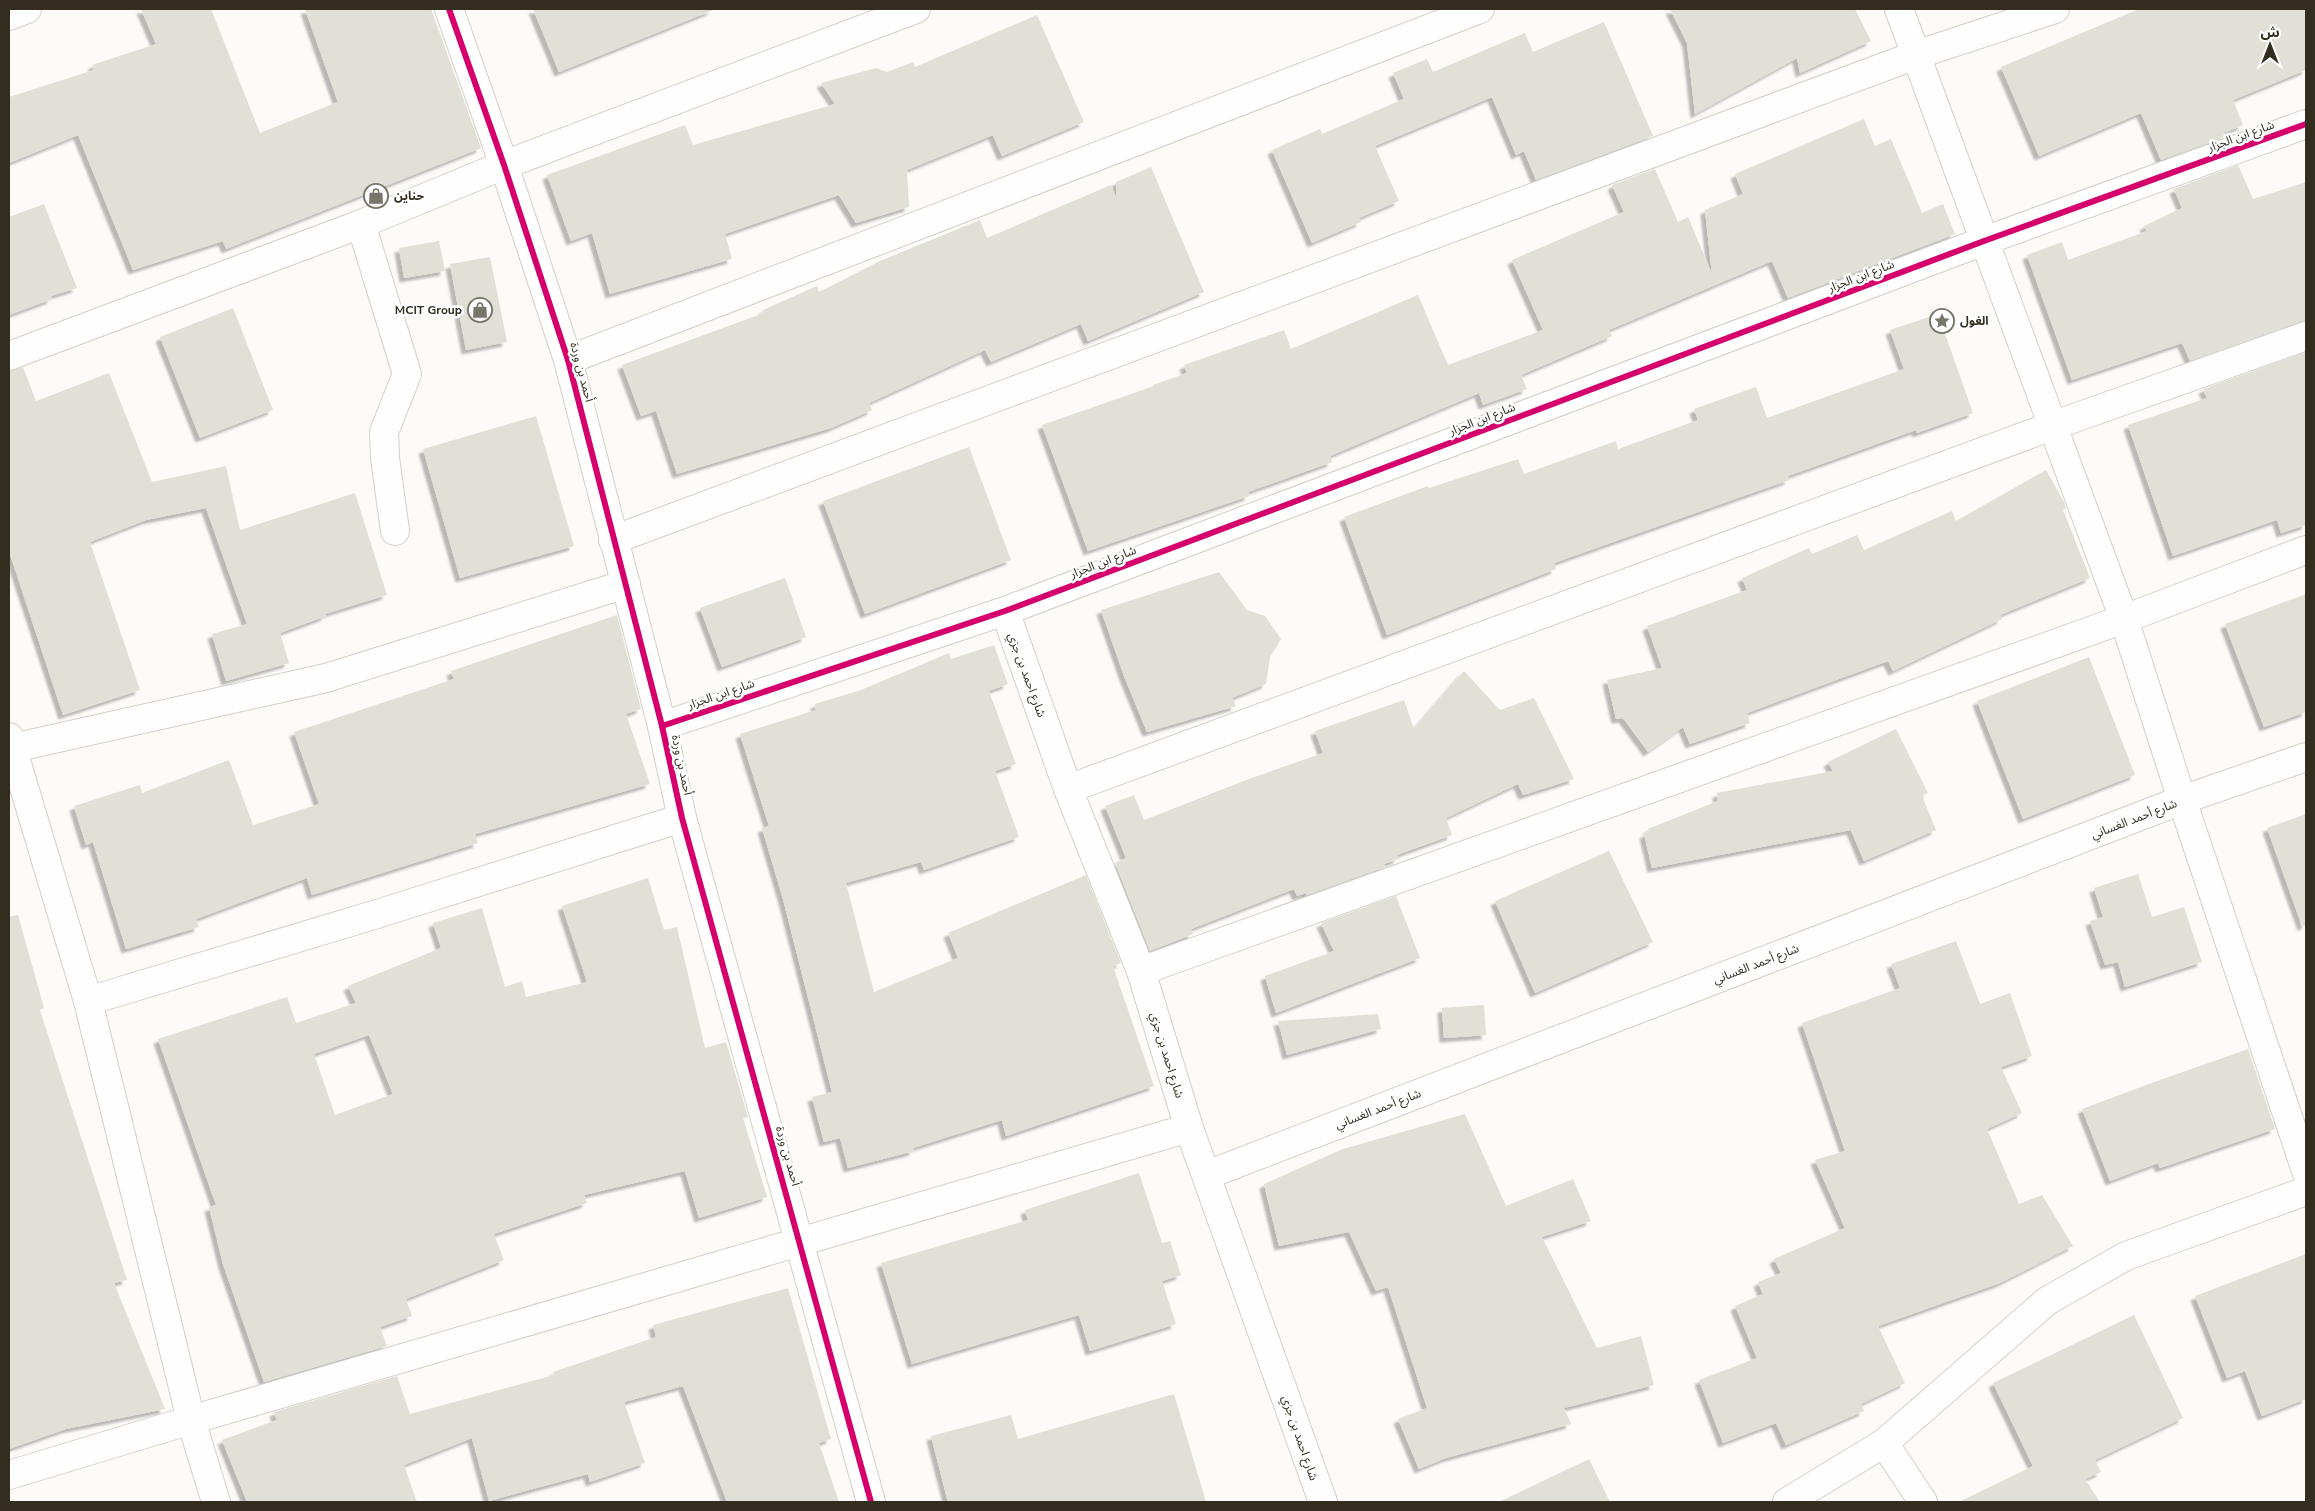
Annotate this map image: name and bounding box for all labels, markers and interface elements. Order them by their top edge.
north arrow [2245,20,2295,70]
text: ش [2260,23,2280,42]
street label: شارع ابن الجزار [2205,117,2277,157]
shop icon: حناين [363,183,389,209]
place label: حناين [394,188,424,204]
street label: شارع ابن الجزار [1825,256,1897,297]
shop icon: MCIT Group [467,297,493,323]
place label: MCIT Group [395,302,462,318]
place icon: الغول [1929,308,1955,334]
place label: الغول [1960,313,1989,329]
street label: أحمد بن وردة [566,340,598,404]
street label: شارع ابن الجزار [1446,399,1518,440]
street label: شارع ابن الجزار [1067,542,1139,583]
street label: شارع احمد بن جزي [1003,631,1050,720]
street label: شارع ابن الجزار [684,675,757,714]
street label: أحمد بن وردة [668,733,696,797]
street label: شارع أحمد الغساني [2089,795,2180,844]
street label: شارع أحمد الغساني [1711,940,1802,989]
street label: شارع احمد بن جزي [1145,1010,1188,1100]
street label: شارع أحمد الغساني [1333,1085,1424,1134]
street label: أحمد بن وردة [772,1124,804,1188]
street label: شارع احمد بن جزي [1276,1393,1322,1483]

